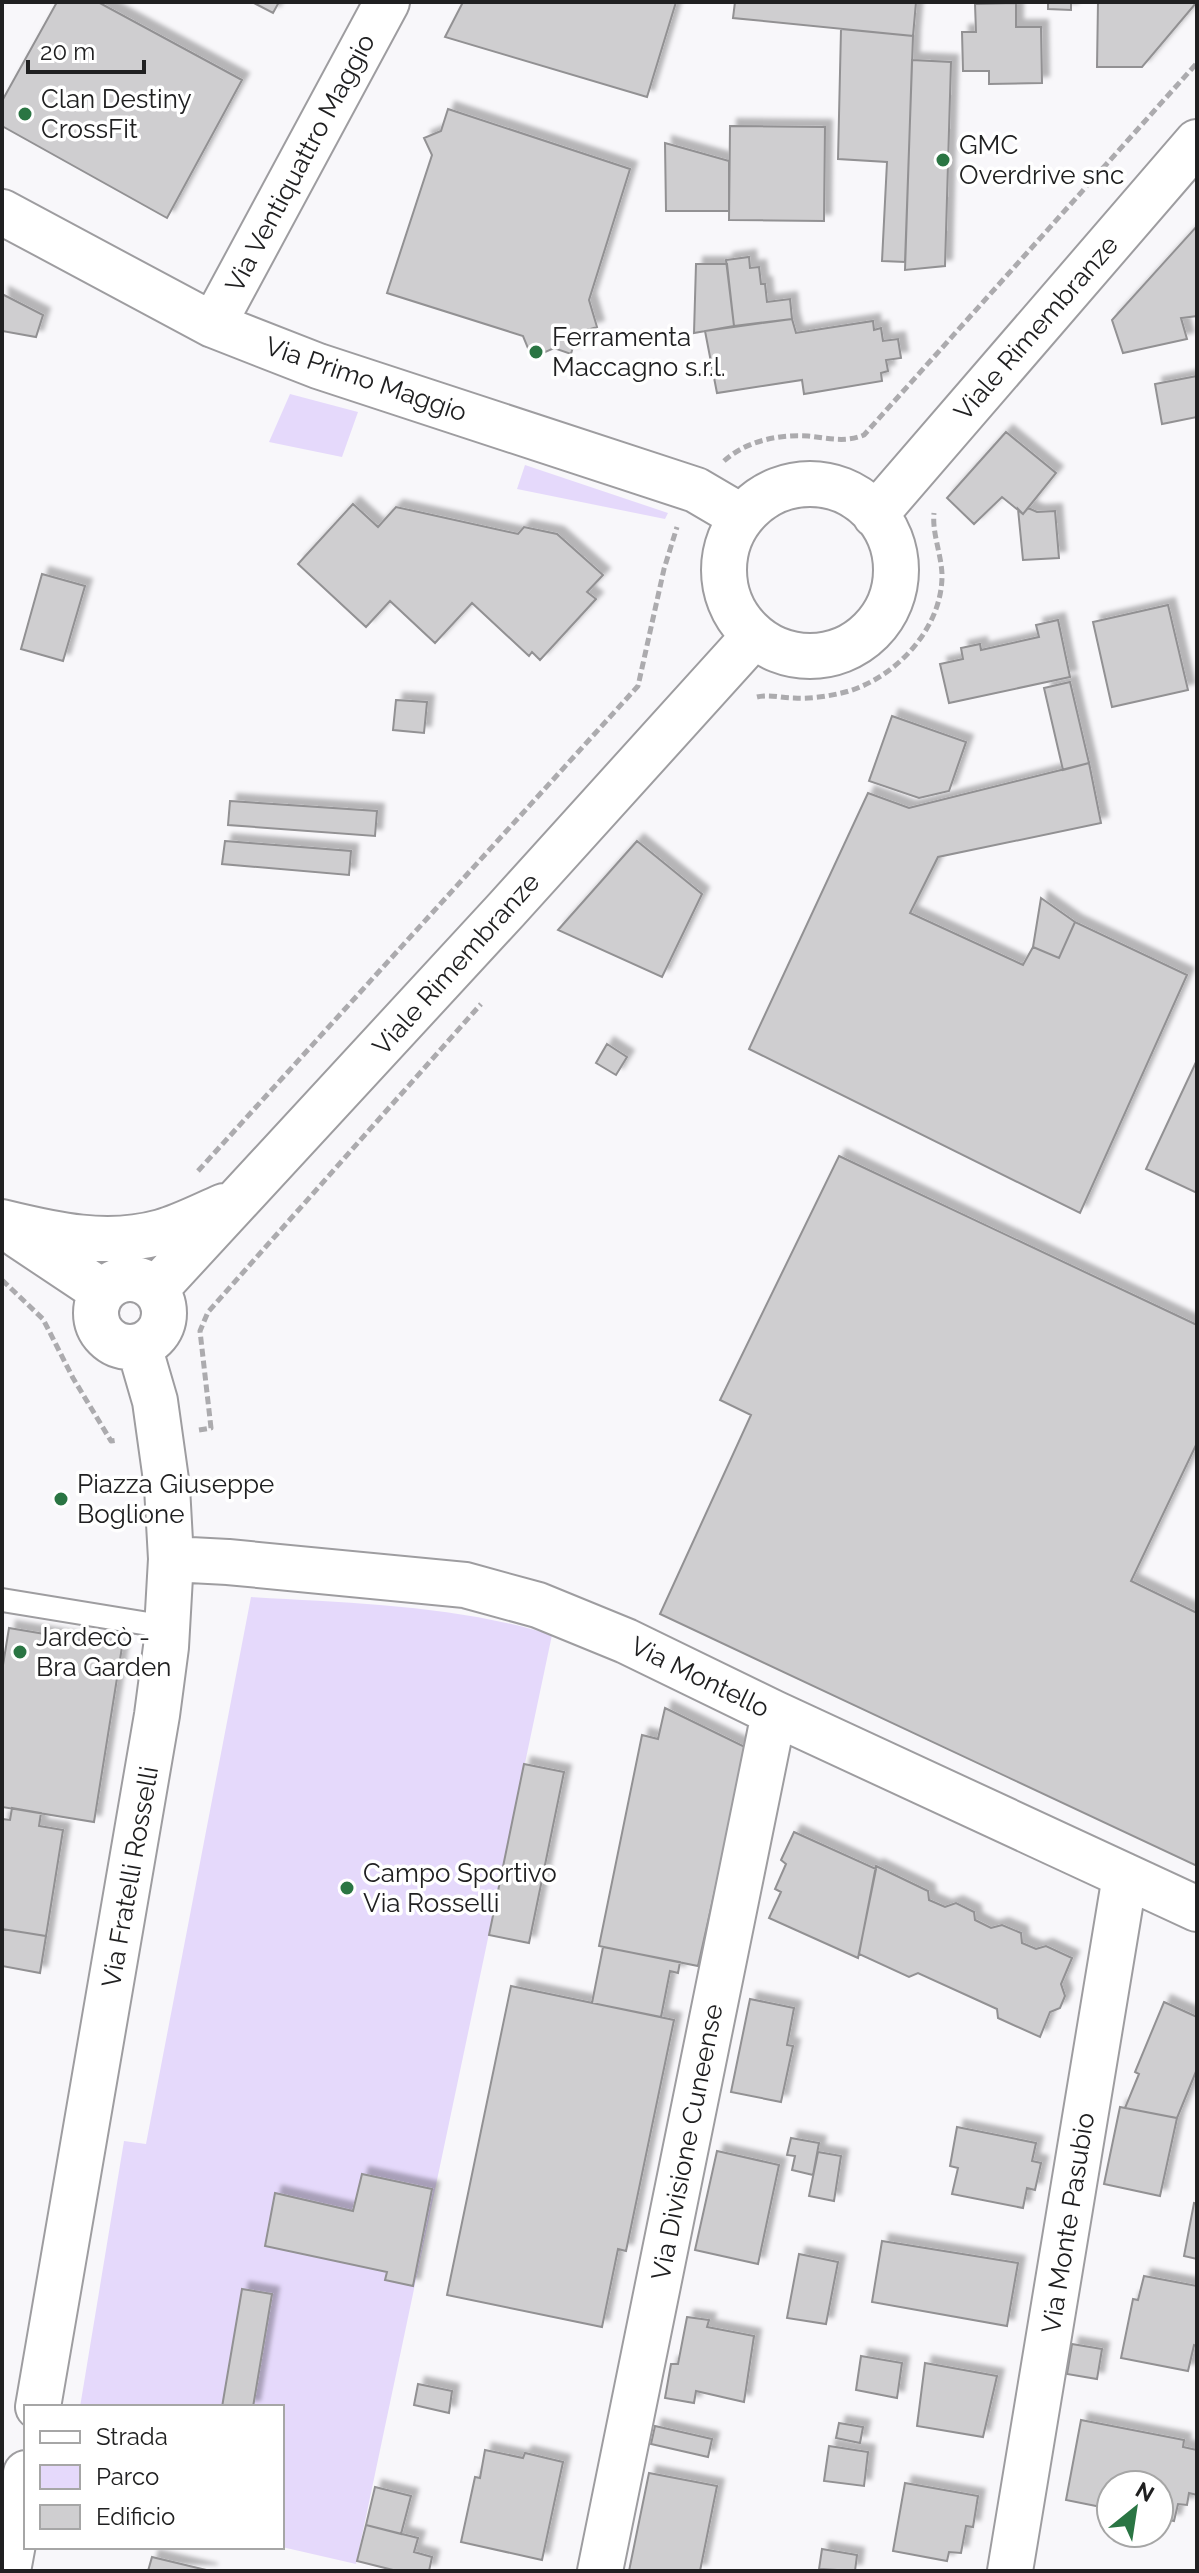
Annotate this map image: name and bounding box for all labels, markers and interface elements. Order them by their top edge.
scale bar [28,24,144,74]
street label: Via Ventiquattro Maggio [219,29,381,297]
text: 20 m [40,37,95,66]
place label: Clan Destiny CrossFit [41,84,192,144]
marker: Clan Destiny CrossFit [16,105,34,123]
place label: GMC Overdrive snc [959,130,1124,190]
marker: GMC Overdrive snc [934,151,952,169]
street label: Viale Rimembranze [948,230,1124,426]
place label: Ferramenta Maccagno s.r.l. [552,322,726,382]
street label: Via Primo Maggio [261,330,471,428]
marker: Ferramenta Maccagno s.r.l. [527,343,545,361]
street label: Viale Rimembranze [366,867,546,1061]
place label: Piazza Giuseppe Boglione [77,1469,274,1529]
marker: Piazza Giuseppe Boglione [52,1490,70,1508]
place label: Jardecò - Bra Garden [36,1622,171,1682]
street label: Via Montello [626,1631,774,1723]
marker: Jardecò - Bra Garden [11,1643,29,1661]
street label: Via Fratelli Rosselli [96,1764,164,1990]
place label: Campo Sportivo Via Rosselli [363,1858,557,1918]
marker: Campo Sportivo Via Rosselli [338,1879,356,1897]
street label: Via Divisione Cuneense [646,2001,728,2283]
street label: Via Monte Pasubio [1036,2111,1100,2335]
legend [24,2405,284,2549]
text: Strada [96,2422,168,2451]
text: Parco [96,2462,159,2491]
north arrow [1095,2469,1175,2549]
text: N [1131,2476,1159,2507]
text: Edificio [96,2502,175,2531]

